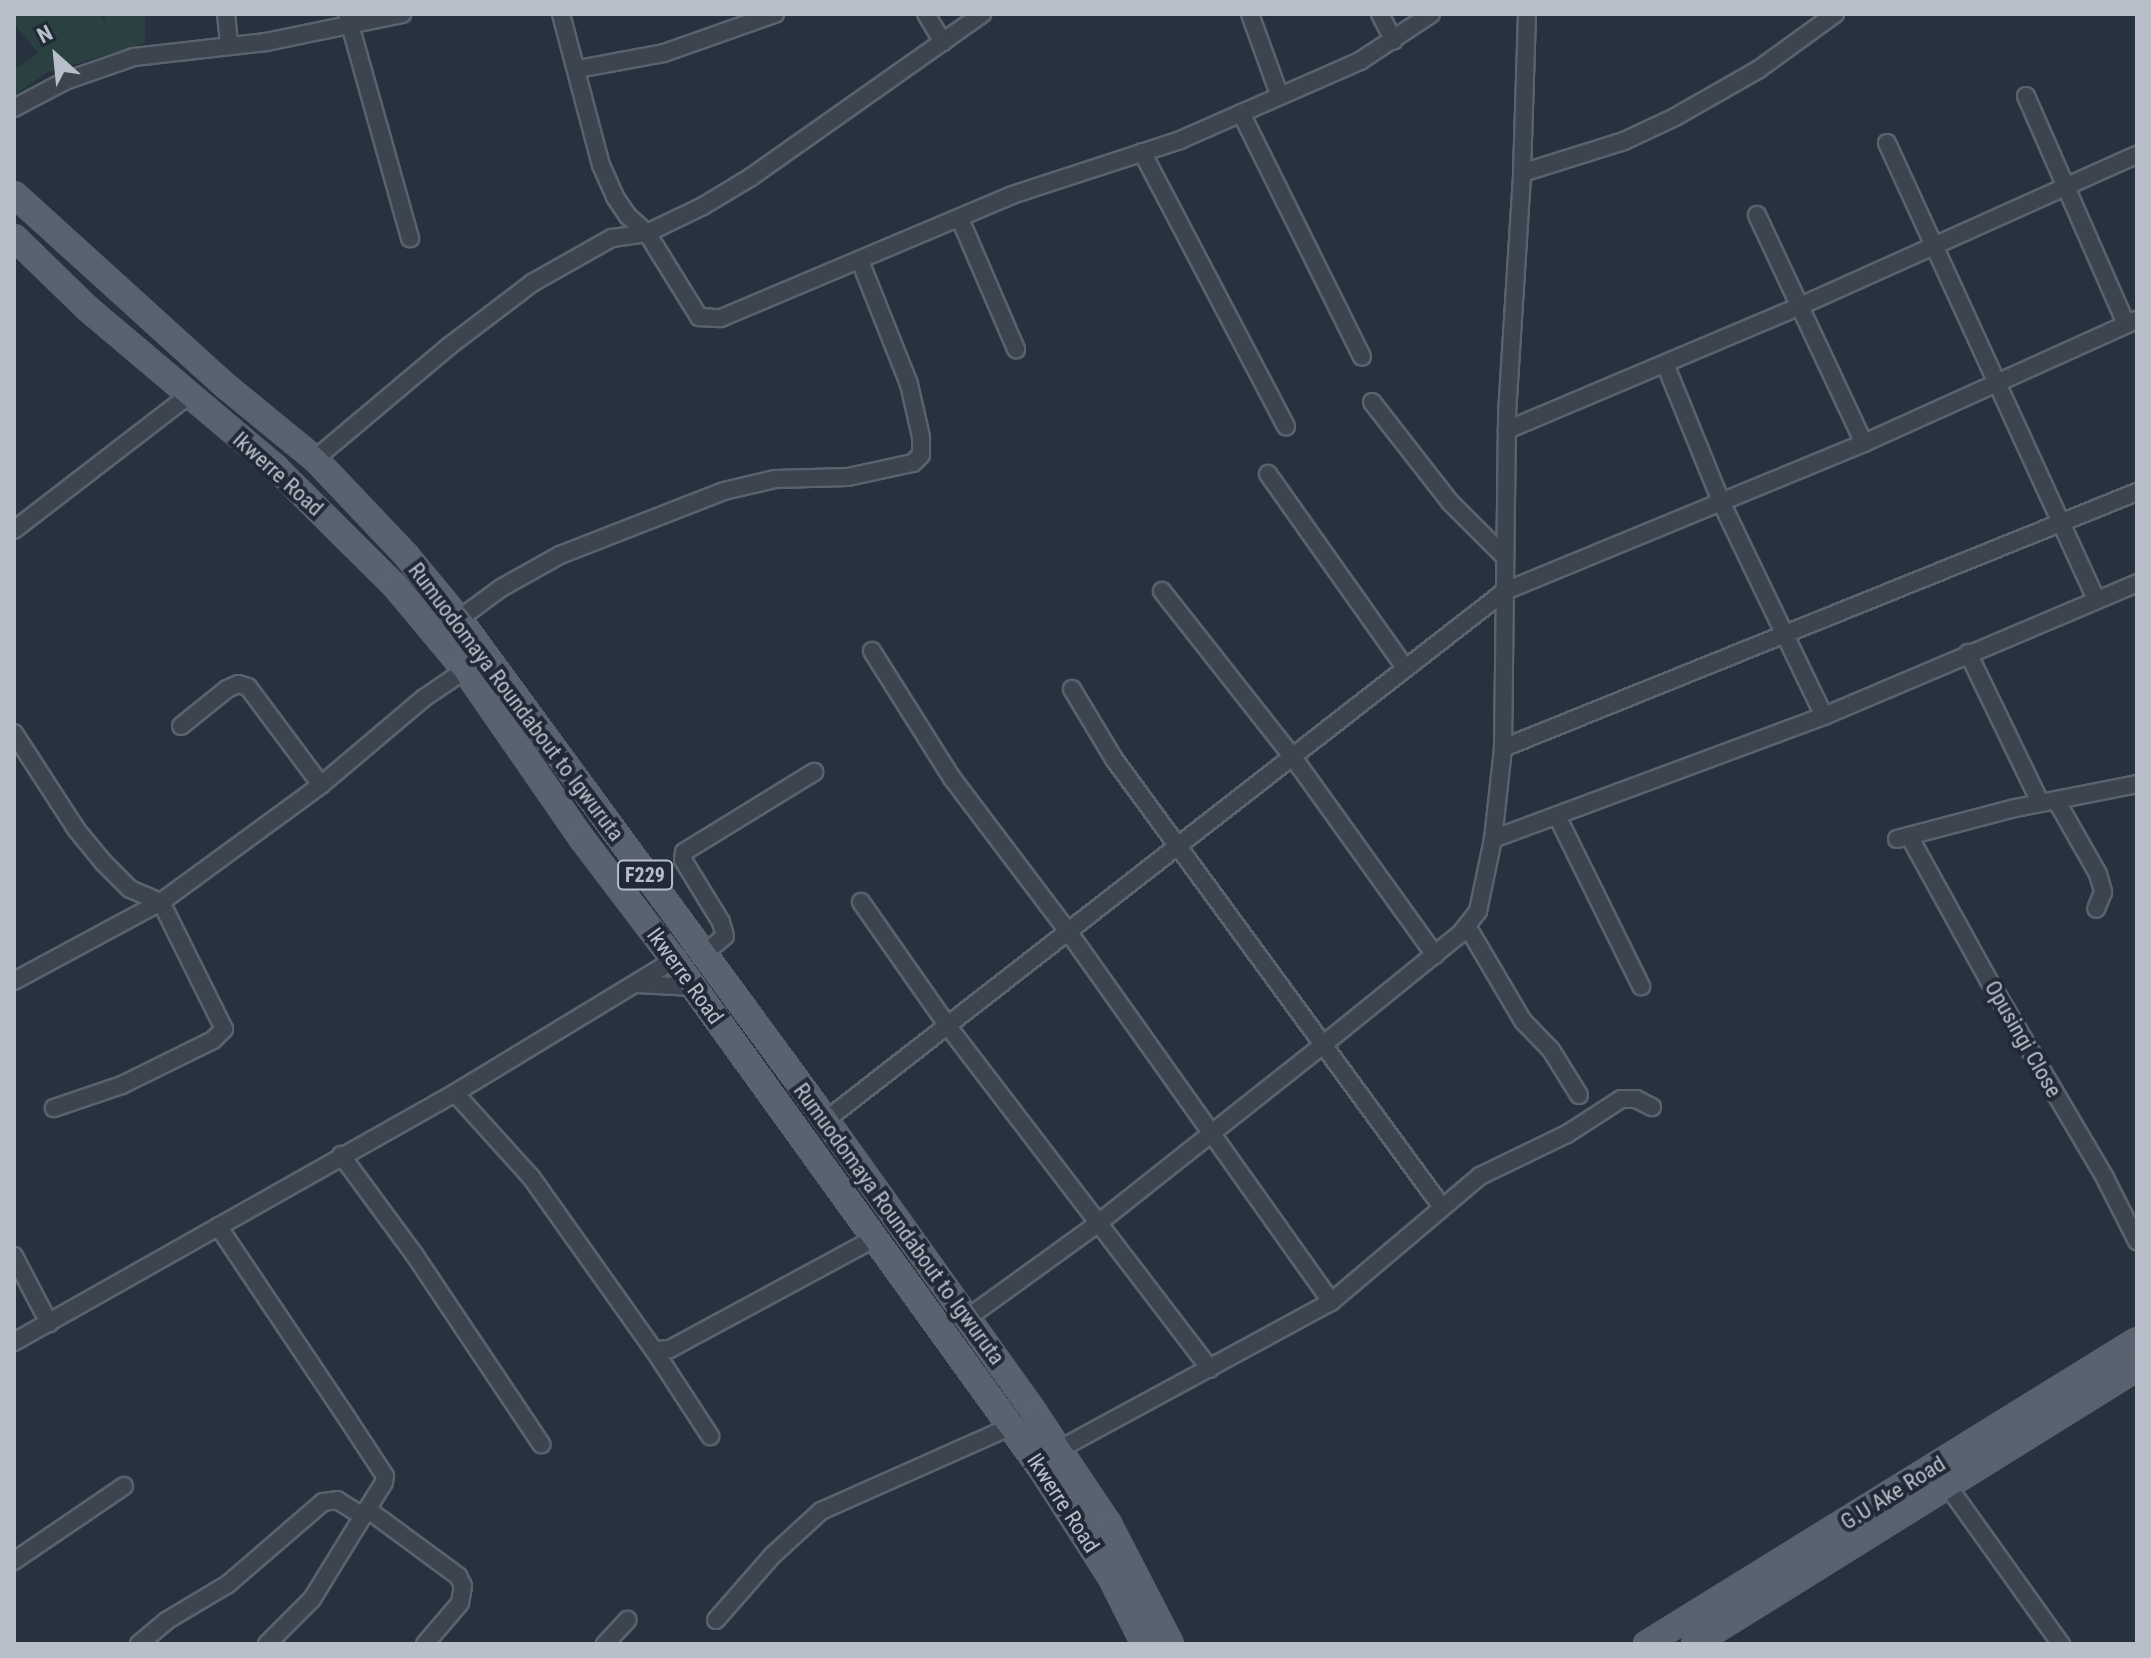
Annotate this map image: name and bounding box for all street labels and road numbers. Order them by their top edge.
street label: Ikwerre Road [227,426,329,522]
street label: Rumuodomaya Roundabout to Igwuruta [403,558,629,846]
road number: F229 [617,859,673,891]
street label: Ikwerre Road [641,923,729,1029]
street label: Opusingi Close [1979,976,2067,1102]
street label: Rumuodomaya Roundabout to Igwuruta [788,1078,1010,1370]
street label: Ikwerre Road [1021,1449,1105,1557]
street label: G.U Ake Road [1836,1451,1950,1535]

